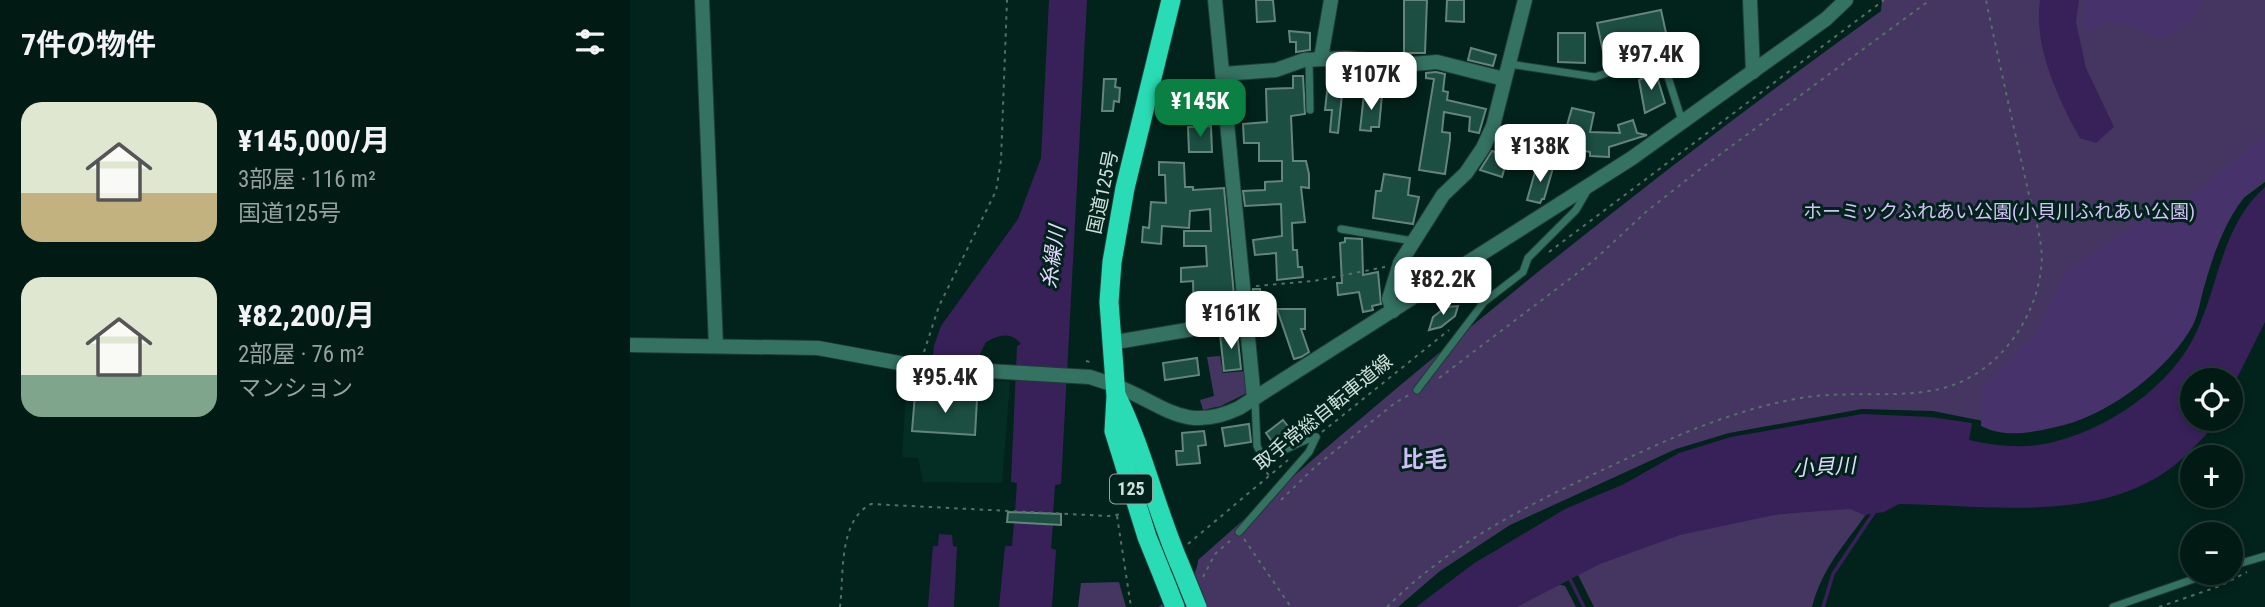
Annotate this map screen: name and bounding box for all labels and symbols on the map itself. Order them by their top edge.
pin: ¥97.4K [1594,32,1708,92]
pin: ¥107K [1322,52,1420,112]
pin: ¥145K [1151,80,1249,139]
pin: ¥138K [1491,124,1589,184]
street label: 国道125号 [1082,148,1123,236]
park label: ホーミックふれあい公園(小貝川ふれあい公園) [1803,200,2195,223]
water label: 糸繰川 [1037,222,1070,290]
pin: ¥82.2K [1386,258,1500,317]
pin: ¥161K [1182,292,1280,351]
street label: 取手常総自転車道線 [1250,350,1397,475]
pin: ¥95.4K [888,356,1002,415]
district label: 比毛 [1401,446,1447,473]
water label: 小貝川 [1792,453,1858,481]
road number: 125 [1110,475,1152,504]

